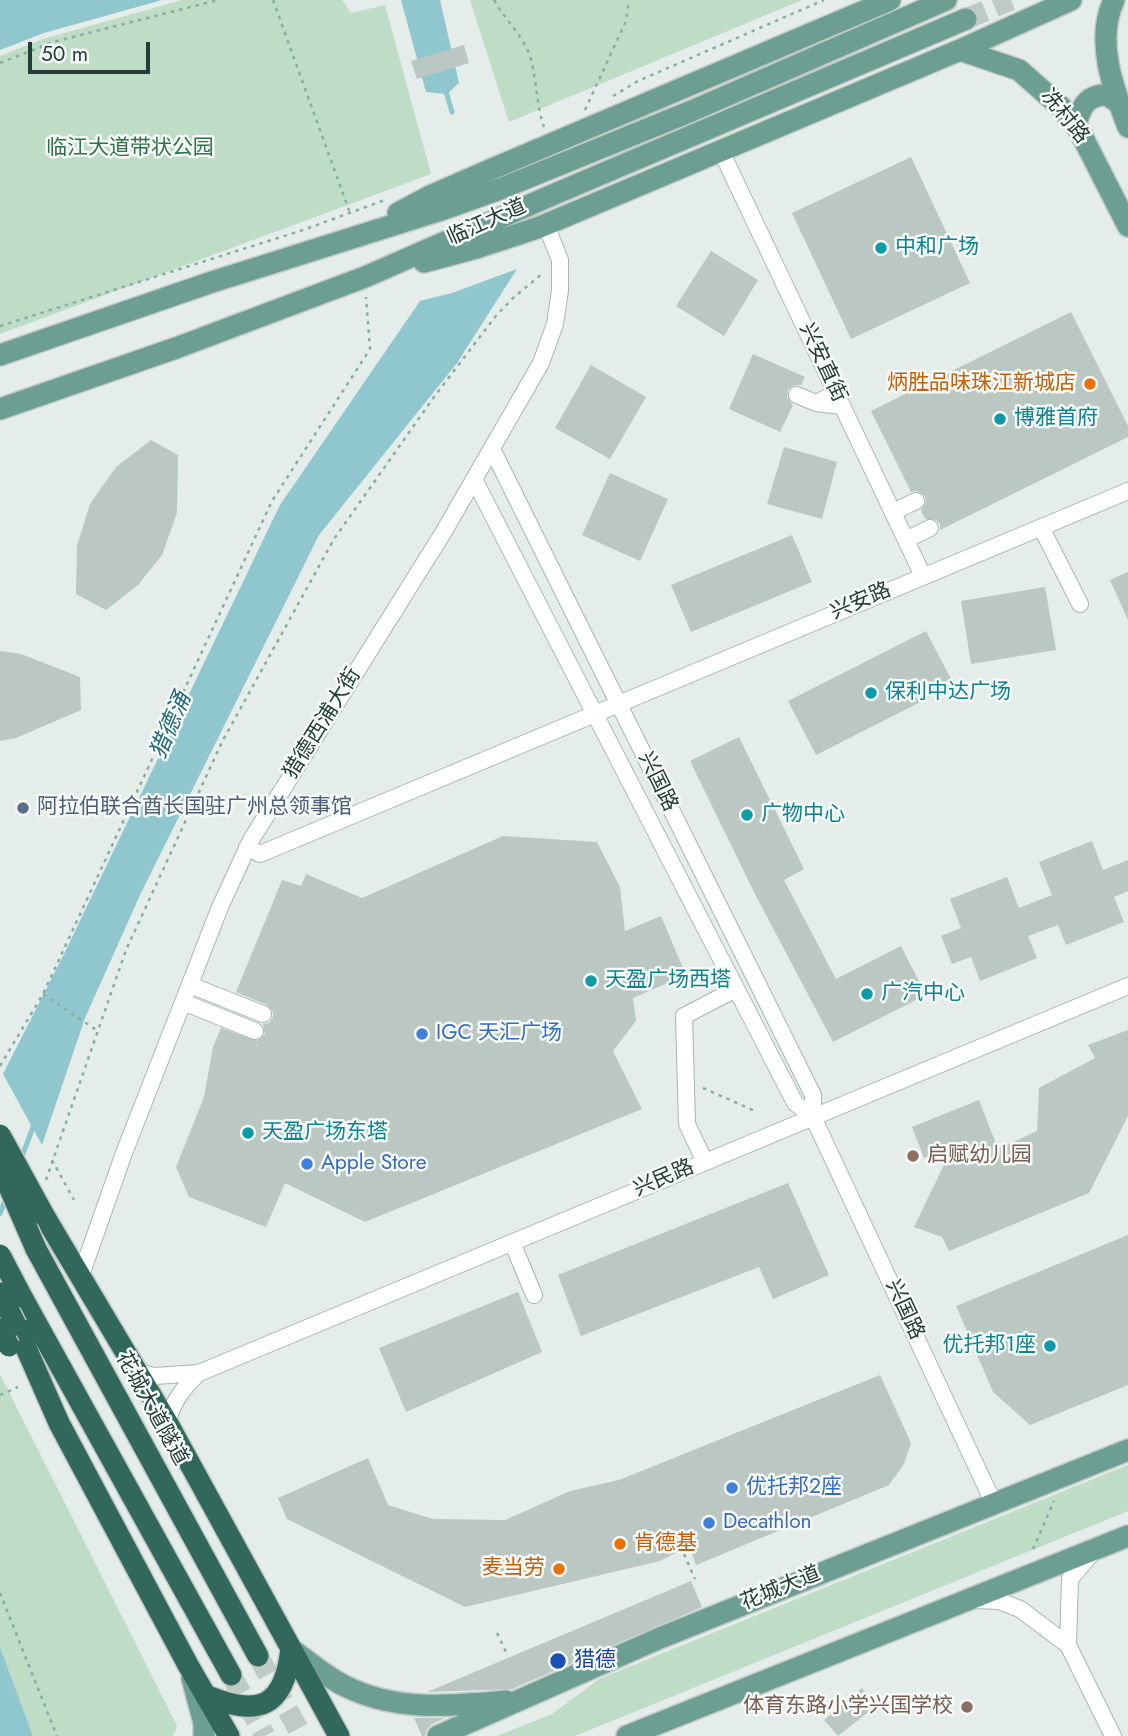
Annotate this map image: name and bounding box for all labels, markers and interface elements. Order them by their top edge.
scale bar [32,28,154,72]
text: 50 m [41,39,88,69]
street label: 冼村路 [1034,85,1094,149]
park label: 临江大道带状公园 [46,136,214,162]
street label: 临江大道 [444,194,530,252]
place label: 中和广场 [895,235,979,261]
marker: 中和广场 [873,240,889,256]
street label: 兴安直街 [793,320,851,406]
place label: 炳胜品味珠江新城店 [887,371,1076,397]
marker: 炳胜品味珠江新城店 [1082,376,1098,392]
place label: 博雅首府 [1014,406,1098,432]
marker: 博雅首府 [992,411,1008,427]
street label: 兴安路 [827,578,895,626]
street label: 猎德西浦大街 [279,664,367,784]
place label: 保利中达广场 [885,680,1011,706]
marker: 保利中达广场 [863,685,879,701]
water label: 猎德涌 [146,689,198,763]
street label: 兴国路 [632,748,682,816]
place label: 阿拉伯联合酋长国驻广州总领事馆 [37,795,352,821]
marker: 阿拉伯联合酋长国驻广州总领事馆 [15,800,31,816]
place label: 广物中心 [761,802,845,828]
marker: 广物中心 [739,807,755,823]
place label: 天盈广场西塔 [605,968,731,994]
marker: 天盈广场西塔 [583,973,599,989]
place label: 广汽中心 [881,981,965,1007]
marker: 广汽中心 [859,986,875,1002]
place label: IGC 天汇广场 [436,1021,562,1047]
marker: IGC 天汇广场 [414,1026,430,1042]
place label: 天盈广场东塔 [262,1120,388,1146]
marker: 天盈广场东塔 [240,1125,256,1141]
place label: 启赋幼儿园 [927,1143,1032,1169]
marker: 启赋幼儿园 [905,1148,921,1164]
place label: Apple Store [321,1151,426,1177]
street label: 兴民路 [630,1155,698,1203]
marker: Apple Store [299,1156,315,1172]
street label: 兴国路 [879,1276,929,1344]
place label: 优托邦1座 [943,1333,1036,1359]
marker: 优托邦1座 [1042,1338,1058,1354]
street label: 花城大道隧道 [109,1348,193,1470]
place label: 优托邦2座 [746,1475,842,1501]
marker: 优托邦2座 [724,1480,740,1496]
place label: Decathlon [723,1510,812,1536]
marker: Decathlon [701,1515,717,1531]
place label: 肯德基 [634,1531,697,1557]
marker: 肯德基 [612,1536,628,1552]
place label: 麦当劳 [482,1556,545,1582]
marker: 麦当劳 [551,1561,567,1577]
street label: 花城大道 [737,1562,825,1616]
place label: 猎德 [574,1648,616,1674]
marker: 猎德 [548,1651,568,1671]
place label: 体育东路小学兴国学校 [743,1694,953,1720]
marker: 体育东路小学兴国学校 [959,1699,975,1715]

